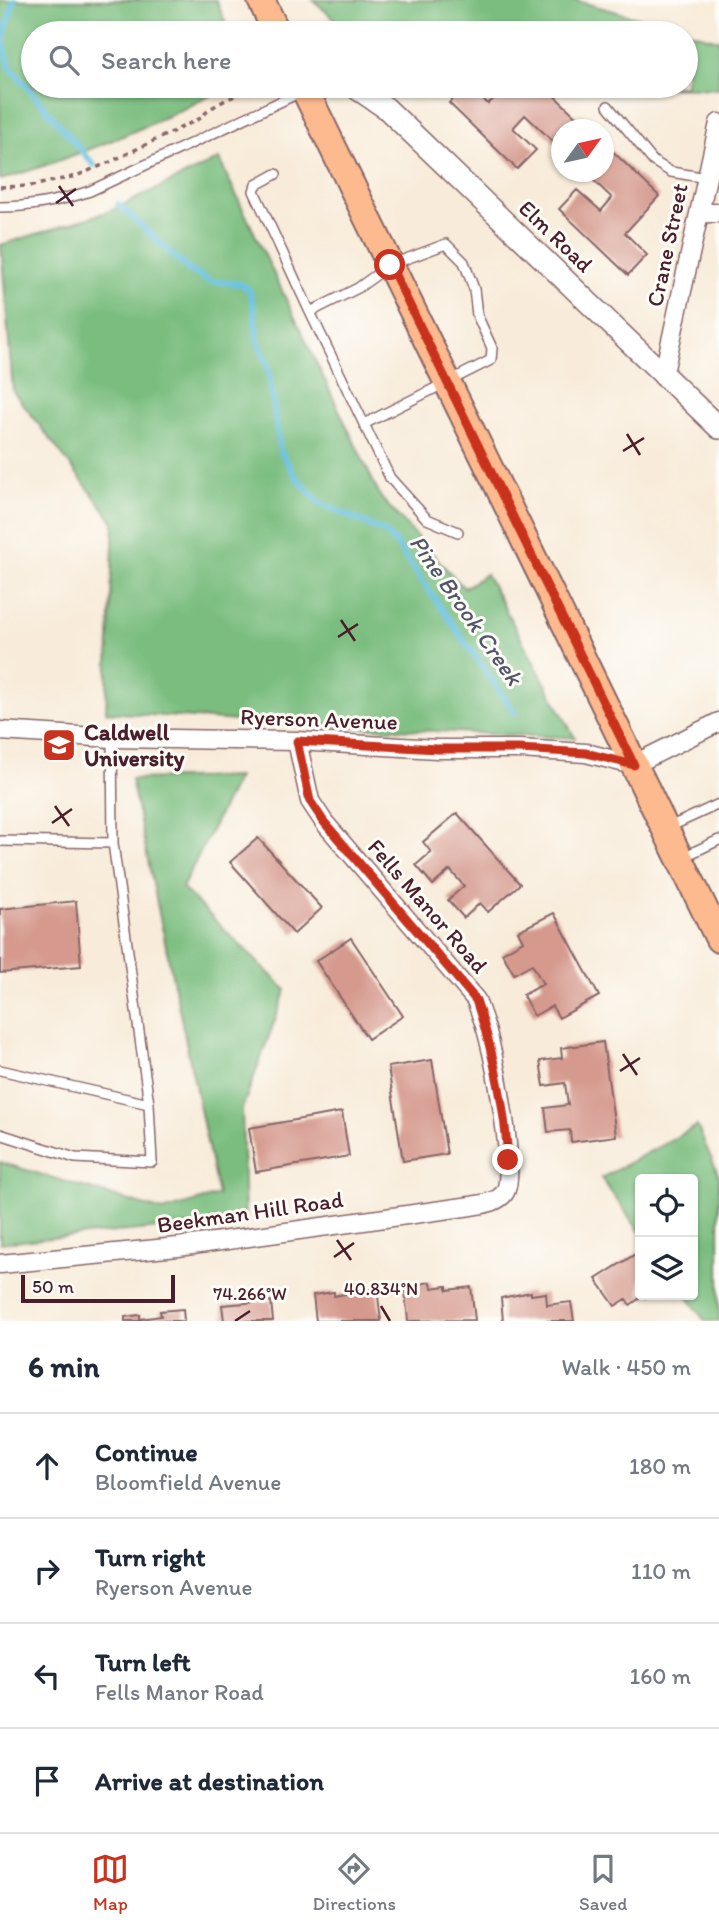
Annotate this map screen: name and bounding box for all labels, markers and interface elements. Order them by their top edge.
search box [21,21,698,98]
icon: search [45,41,83,79]
text: Search here [101,44,231,76]
north arrow [551,119,614,182]
street label: Crane Street [640,180,694,309]
street label: Elm Road [513,194,599,278]
route start [374,249,405,280]
water label: Pine Brook Creek [404,529,530,692]
street label: Ryerson Avenue [240,702,398,736]
place label: Caldwell University [84,718,185,772]
school or university icon: Caldwell University [40,726,78,764]
street label: Fells Manor Road [362,833,494,979]
route end [492,1144,523,1175]
map controls [635,1174,698,1300]
button: locate [635,1174,698,1237]
street label: Beekman Hill Road [155,1185,345,1239]
button: layers [635,1237,698,1300]
scale bar [21,1272,175,1304]
text: 50 m [32,1275,74,1298]
text: 40.834°N [344,1278,418,1300]
text: 74.266°W [213,1283,287,1305]
text: 6 min [28,1348,100,1385]
text: Walk · 450 m [561,1353,691,1381]
text: Continue [95,1436,198,1468]
icon: ahead [28,1447,66,1485]
text: 180 m [629,1452,691,1480]
text: Bloomfield Avenue [95,1468,281,1496]
text: Turn right [95,1541,206,1573]
icon: right [28,1552,66,1590]
text: 110 m [631,1557,691,1585]
text: Ryerson Avenue [95,1573,252,1601]
text: Turn left [95,1646,191,1678]
icon: left [28,1657,66,1695]
text: 160 m [629,1662,691,1690]
text: Fells Manor Road [95,1678,264,1706]
icon: arrive [28,1762,66,1800]
text: Arrive at destination [95,1765,324,1797]
tab: Map [91,1850,129,1915]
tab: Directions [312,1850,396,1915]
tab: Saved [579,1850,627,1915]

